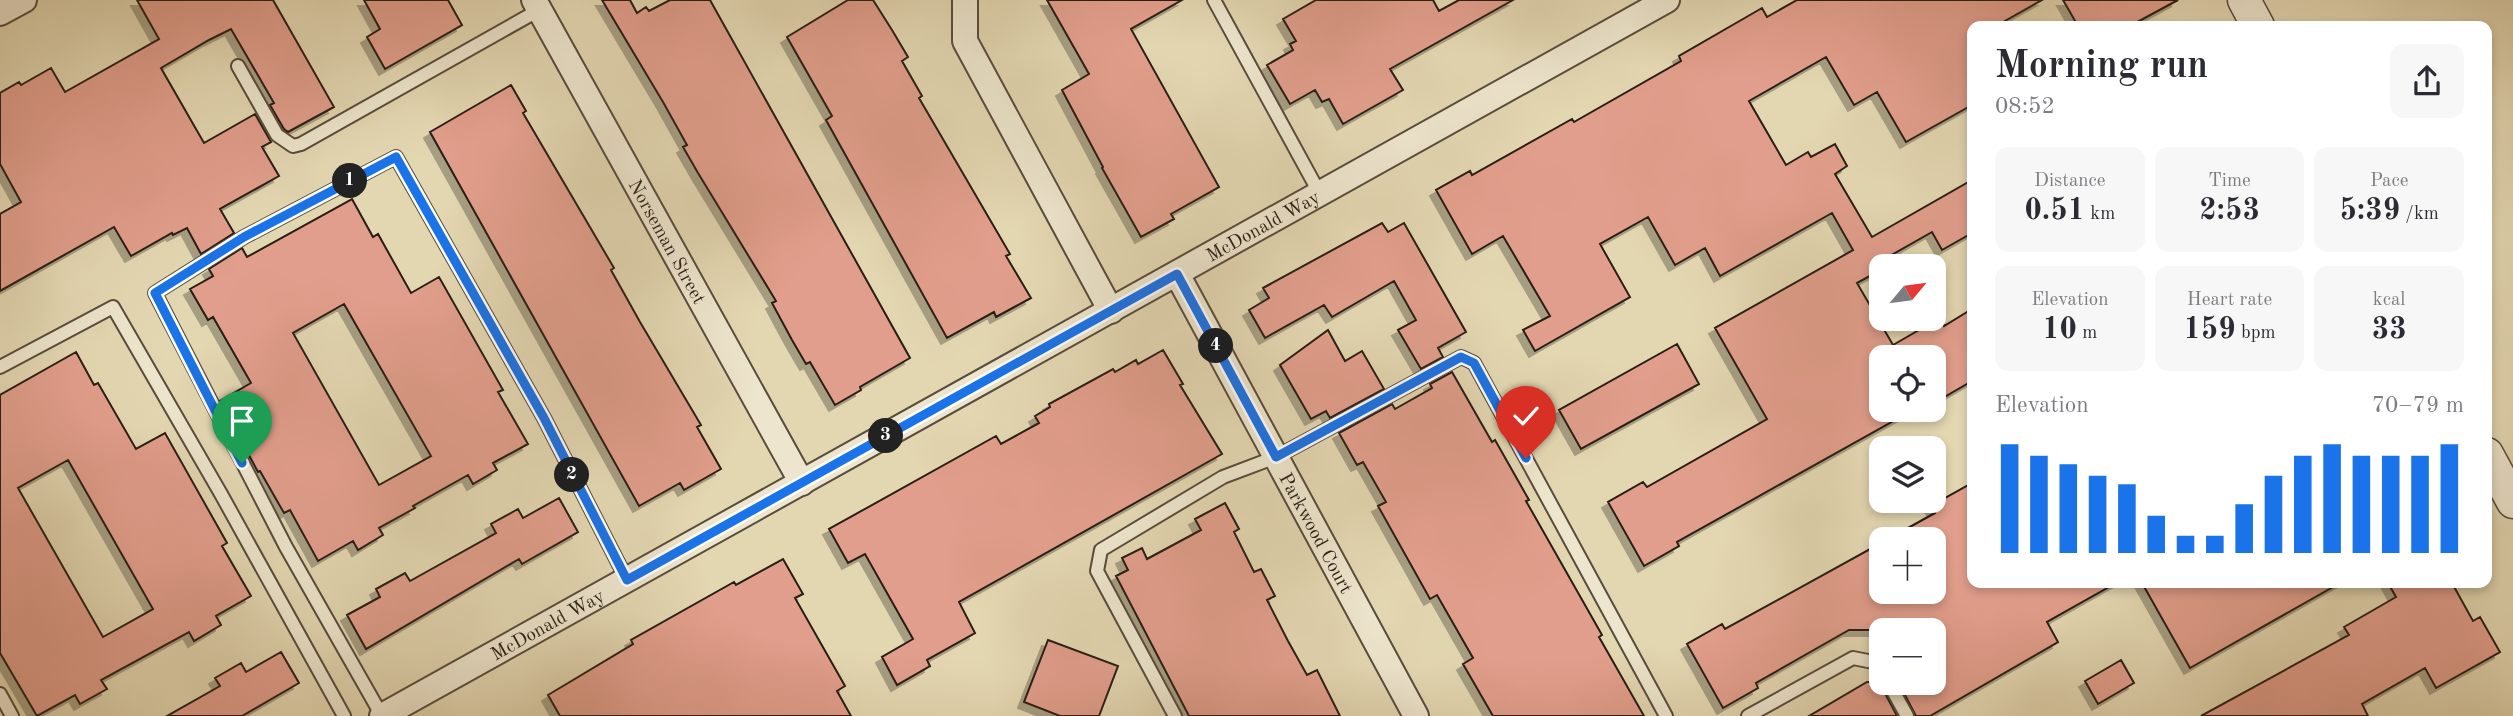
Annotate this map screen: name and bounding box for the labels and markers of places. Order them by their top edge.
pin: 1 [332,164,368,198]
pin: 4 [1198,328,1234,364]
pin [1496,386,1556,458]
pin [212,391,272,463]
pin: 3 [868,418,903,453]
pin: 2 [554,458,590,492]

